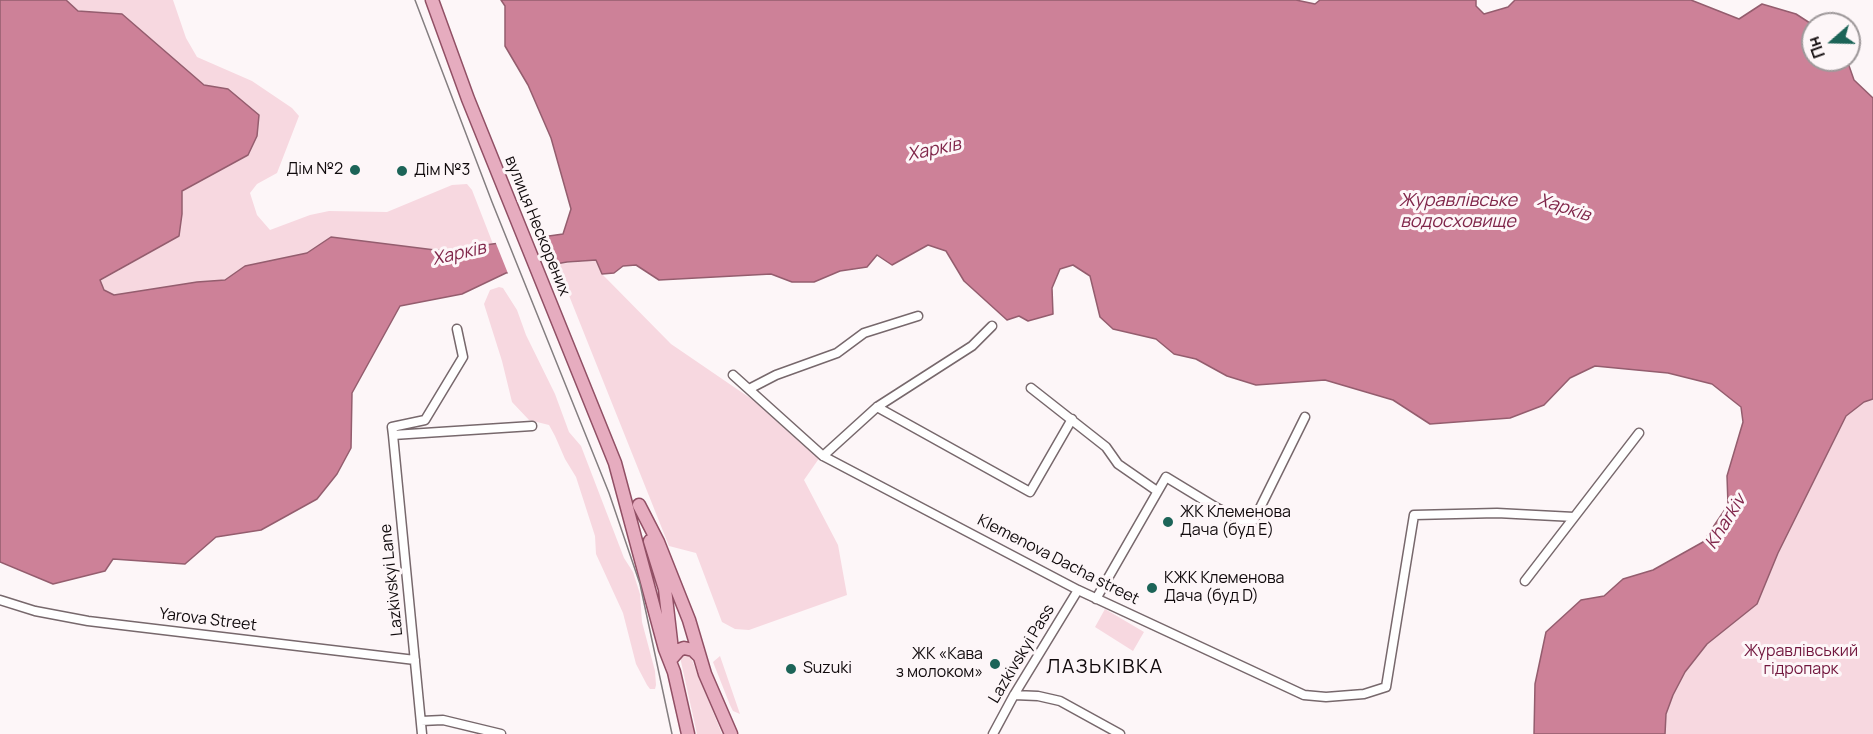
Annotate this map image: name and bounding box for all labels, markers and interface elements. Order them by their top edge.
north arrow [1801,12,1861,72]
text: Пн [1802,34,1830,61]
water label: Харків [905,134,963,166]
street label: вулиця Нескорених [500,153,574,299]
place label: Дім №2 [286,160,343,180]
place label: Дім №3 [414,161,470,181]
marker: Дім №2 [348,163,362,177]
marker: Дім №3 [395,164,409,178]
water label: Харків [1535,189,1593,227]
water label: Журавлівське водосховище [1399,190,1517,232]
water label: Харків [430,237,488,271]
water label: Kharkiv [1701,491,1751,553]
place label: ЖК Клеменова Дача (буд Е) [1180,503,1291,541]
street label: Klemenova Dacha street [974,511,1142,609]
marker: ЖК Клеменова Дача (буд Е) [1161,515,1175,529]
street label: Lazkivskyi Lane [377,523,407,637]
place label: КЖК Клеменова Дача (буд D) [1164,569,1284,607]
marker: КЖК Клеменова Дача (буд D) [1145,581,1159,595]
street label: Lazkivskyi Pass [985,601,1059,707]
street label: Yarova Street [158,605,258,635]
park label: Журавлівський гідропарк [1744,642,1858,680]
place label: ЖК «Кава з молоком» [896,645,983,683]
district label: ЛАЗЬКІВКА [1046,655,1164,679]
marker: ЖК «Кава з молоком» [988,657,1002,671]
place label: Suzuki [803,659,852,679]
marker: Suzuki [784,662,798,676]

